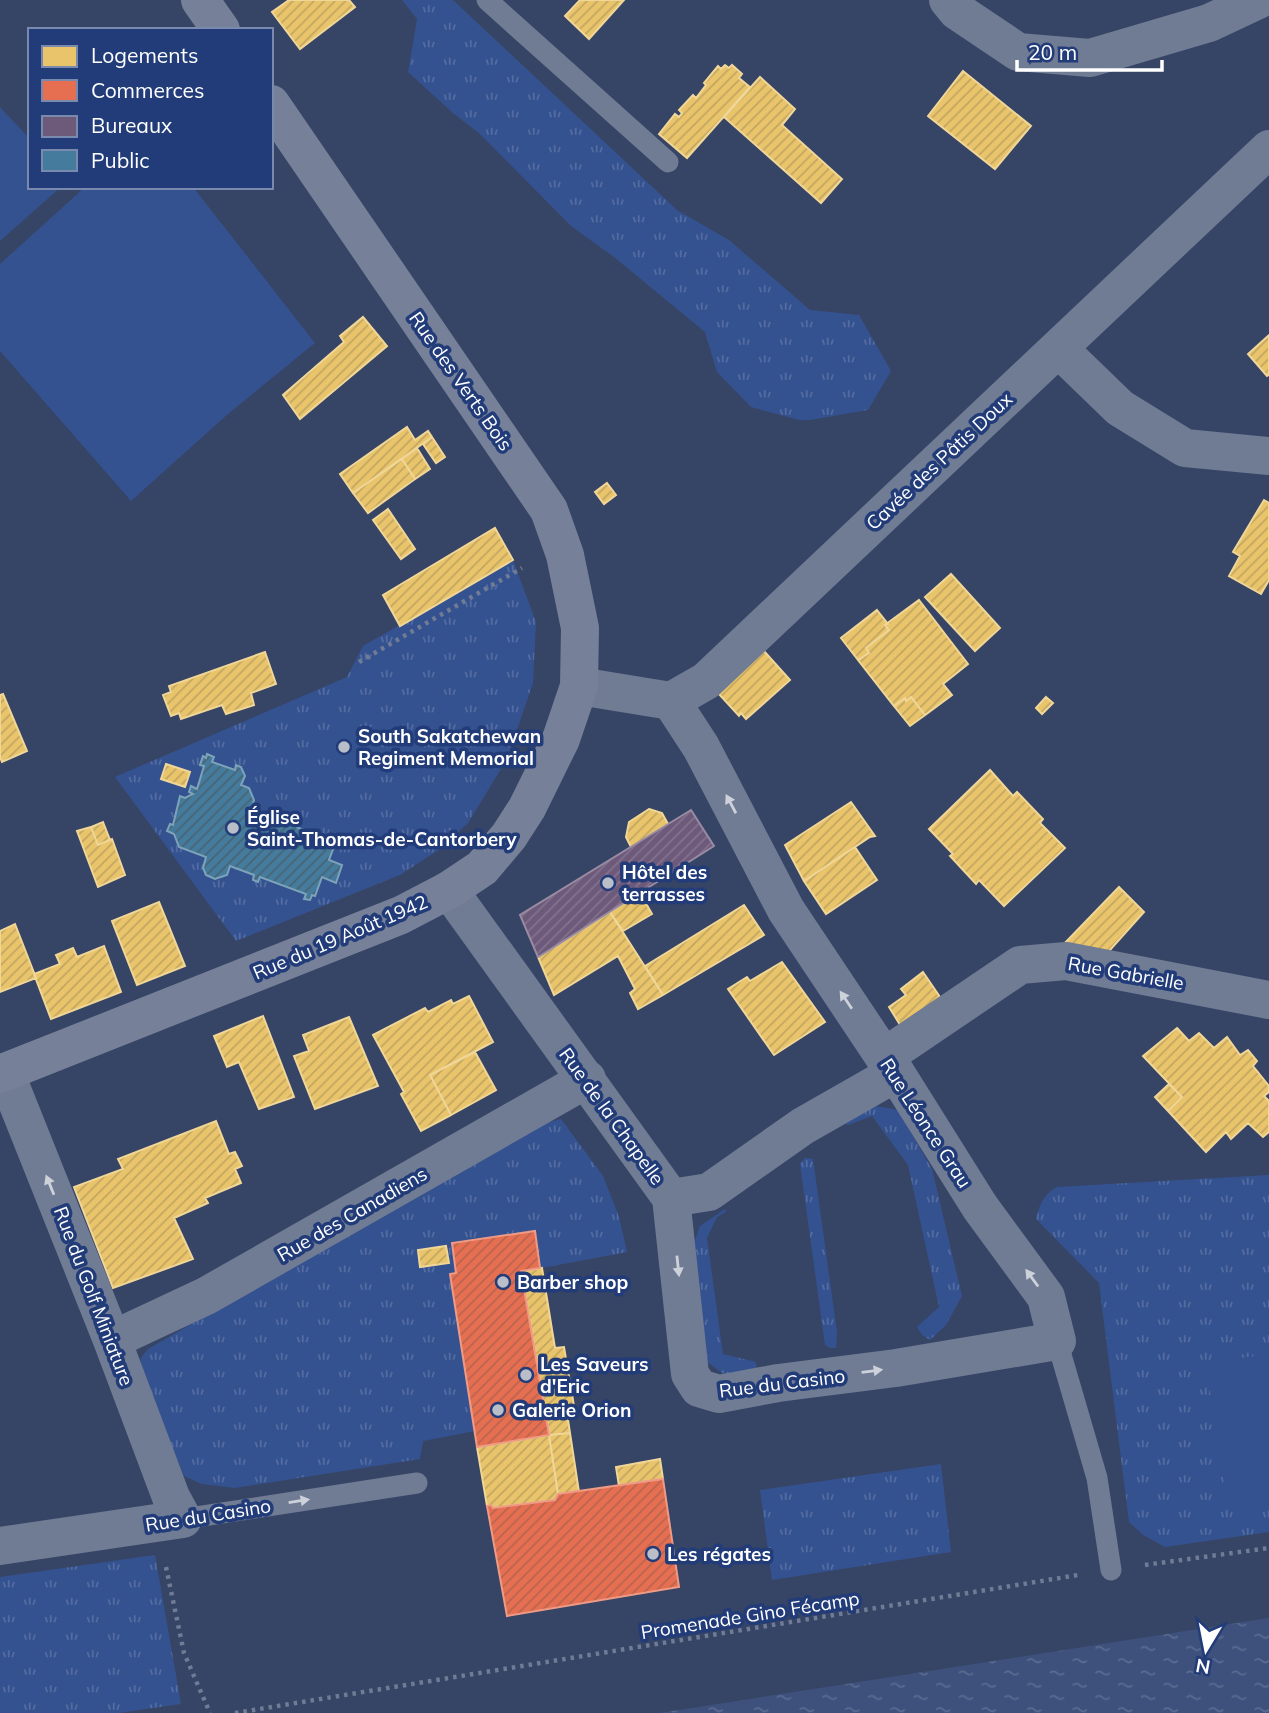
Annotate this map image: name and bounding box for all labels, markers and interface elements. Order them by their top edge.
legend [28,28,273,189]
scale bar [1017,28,1162,72]
text: 20 m [1028,39,1077,65]
text: Logements [91,42,198,68]
text: Commerces [91,77,204,103]
text: Bureaux [91,112,172,138]
text: Public [91,147,150,173]
street label: Rue des Verts Bois [404,307,518,455]
street label: Cavée des Pâtis Doux [861,387,1017,535]
place label: South Sakatchewan Regiment Memorial [358,724,541,770]
marker: South Sakatchewan Regiment Memorial [336,739,352,755]
one-way arrow [725,794,737,814]
place label: Église Saint-Thomas-de-Cantorbery [247,805,517,851]
marker: Église Saint-Thomas-de-Cantorbery [225,820,241,836]
place label: Hôtel des terrasses [622,860,707,906]
marker: Hôtel des terrasses [600,875,616,891]
street label: Rue du 19 Août 1942 [249,889,431,985]
street label: Rue Gabrielle [1066,951,1186,995]
one-way arrow [840,991,853,1010]
street label: Rue de la Chapelle [554,1043,670,1189]
street label: Rue Léonce Grau [875,1054,977,1192]
street label: Rue des Canadiens [273,1161,431,1267]
one-way arrow [45,1175,56,1196]
street label: Rue du Golf Miniature [49,1203,139,1389]
one-way arrow [673,1255,684,1277]
one-way arrow [1026,1269,1040,1287]
place label: Barber shop [517,1270,628,1294]
marker: Barber shop [495,1274,511,1290]
place label: Les Saveurs d'Eric [540,1352,648,1398]
street label: Rue du Casino [718,1363,846,1403]
one-way arrow [861,1366,883,1377]
marker: Les Saveurs d'Eric [518,1367,534,1383]
place label: Galerie Orion [512,1398,631,1422]
marker: Galerie Orion [490,1402,506,1418]
street label: Rue du Casino [144,1493,272,1537]
one-way arrow [289,1495,311,1506]
place label: Les régates [667,1542,771,1566]
marker: Les régates [645,1546,661,1562]
street label: Promenade Gino Fécamp [639,1586,861,1644]
north arrow [1171,1615,1241,1685]
text: N [1194,1654,1212,1680]

